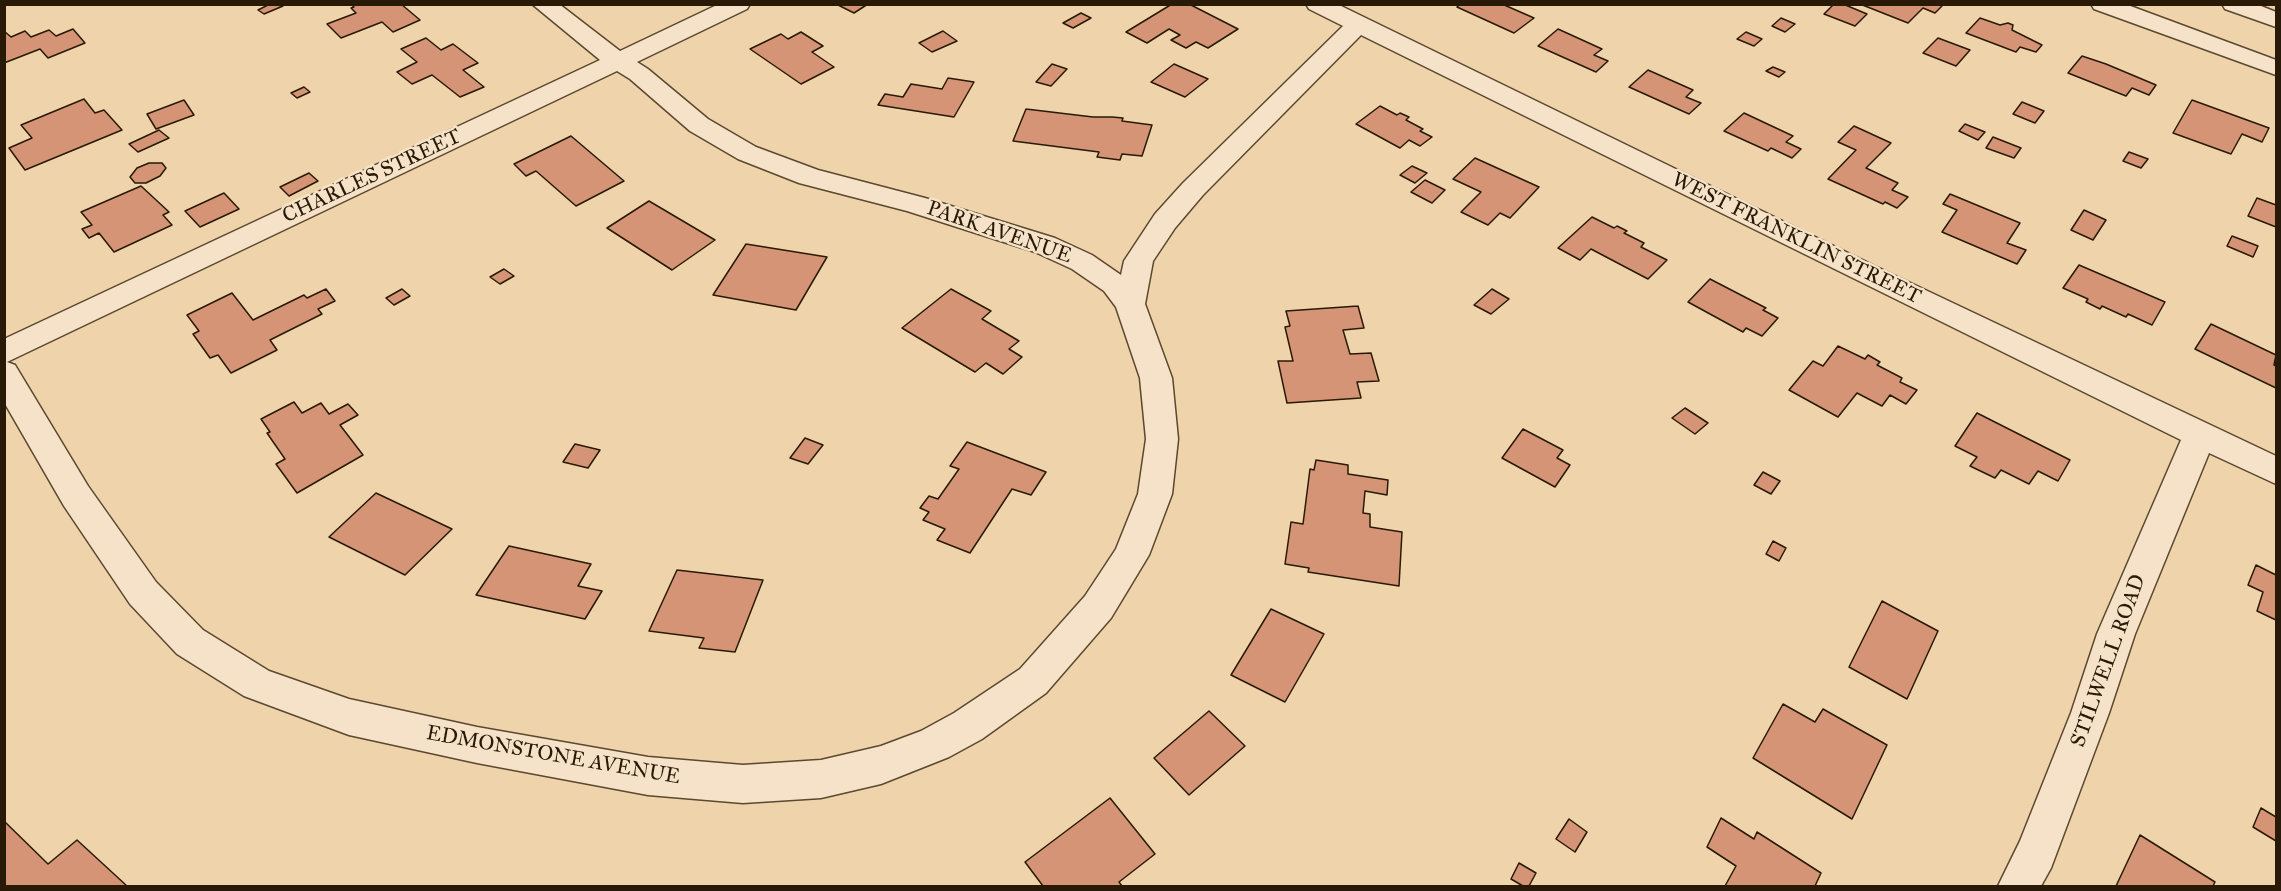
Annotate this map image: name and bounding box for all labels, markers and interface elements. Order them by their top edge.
street label: CHARLES STREET [279,125,465,229]
street label: WEST FRANKLIN STREET [1667,168,1925,310]
street label: PARK AVENUE [923,196,1075,270]
street label: STILWELL ROAD [2066,571,2152,751]
street label: EDMONSTONE AVENUE [424,721,682,791]

